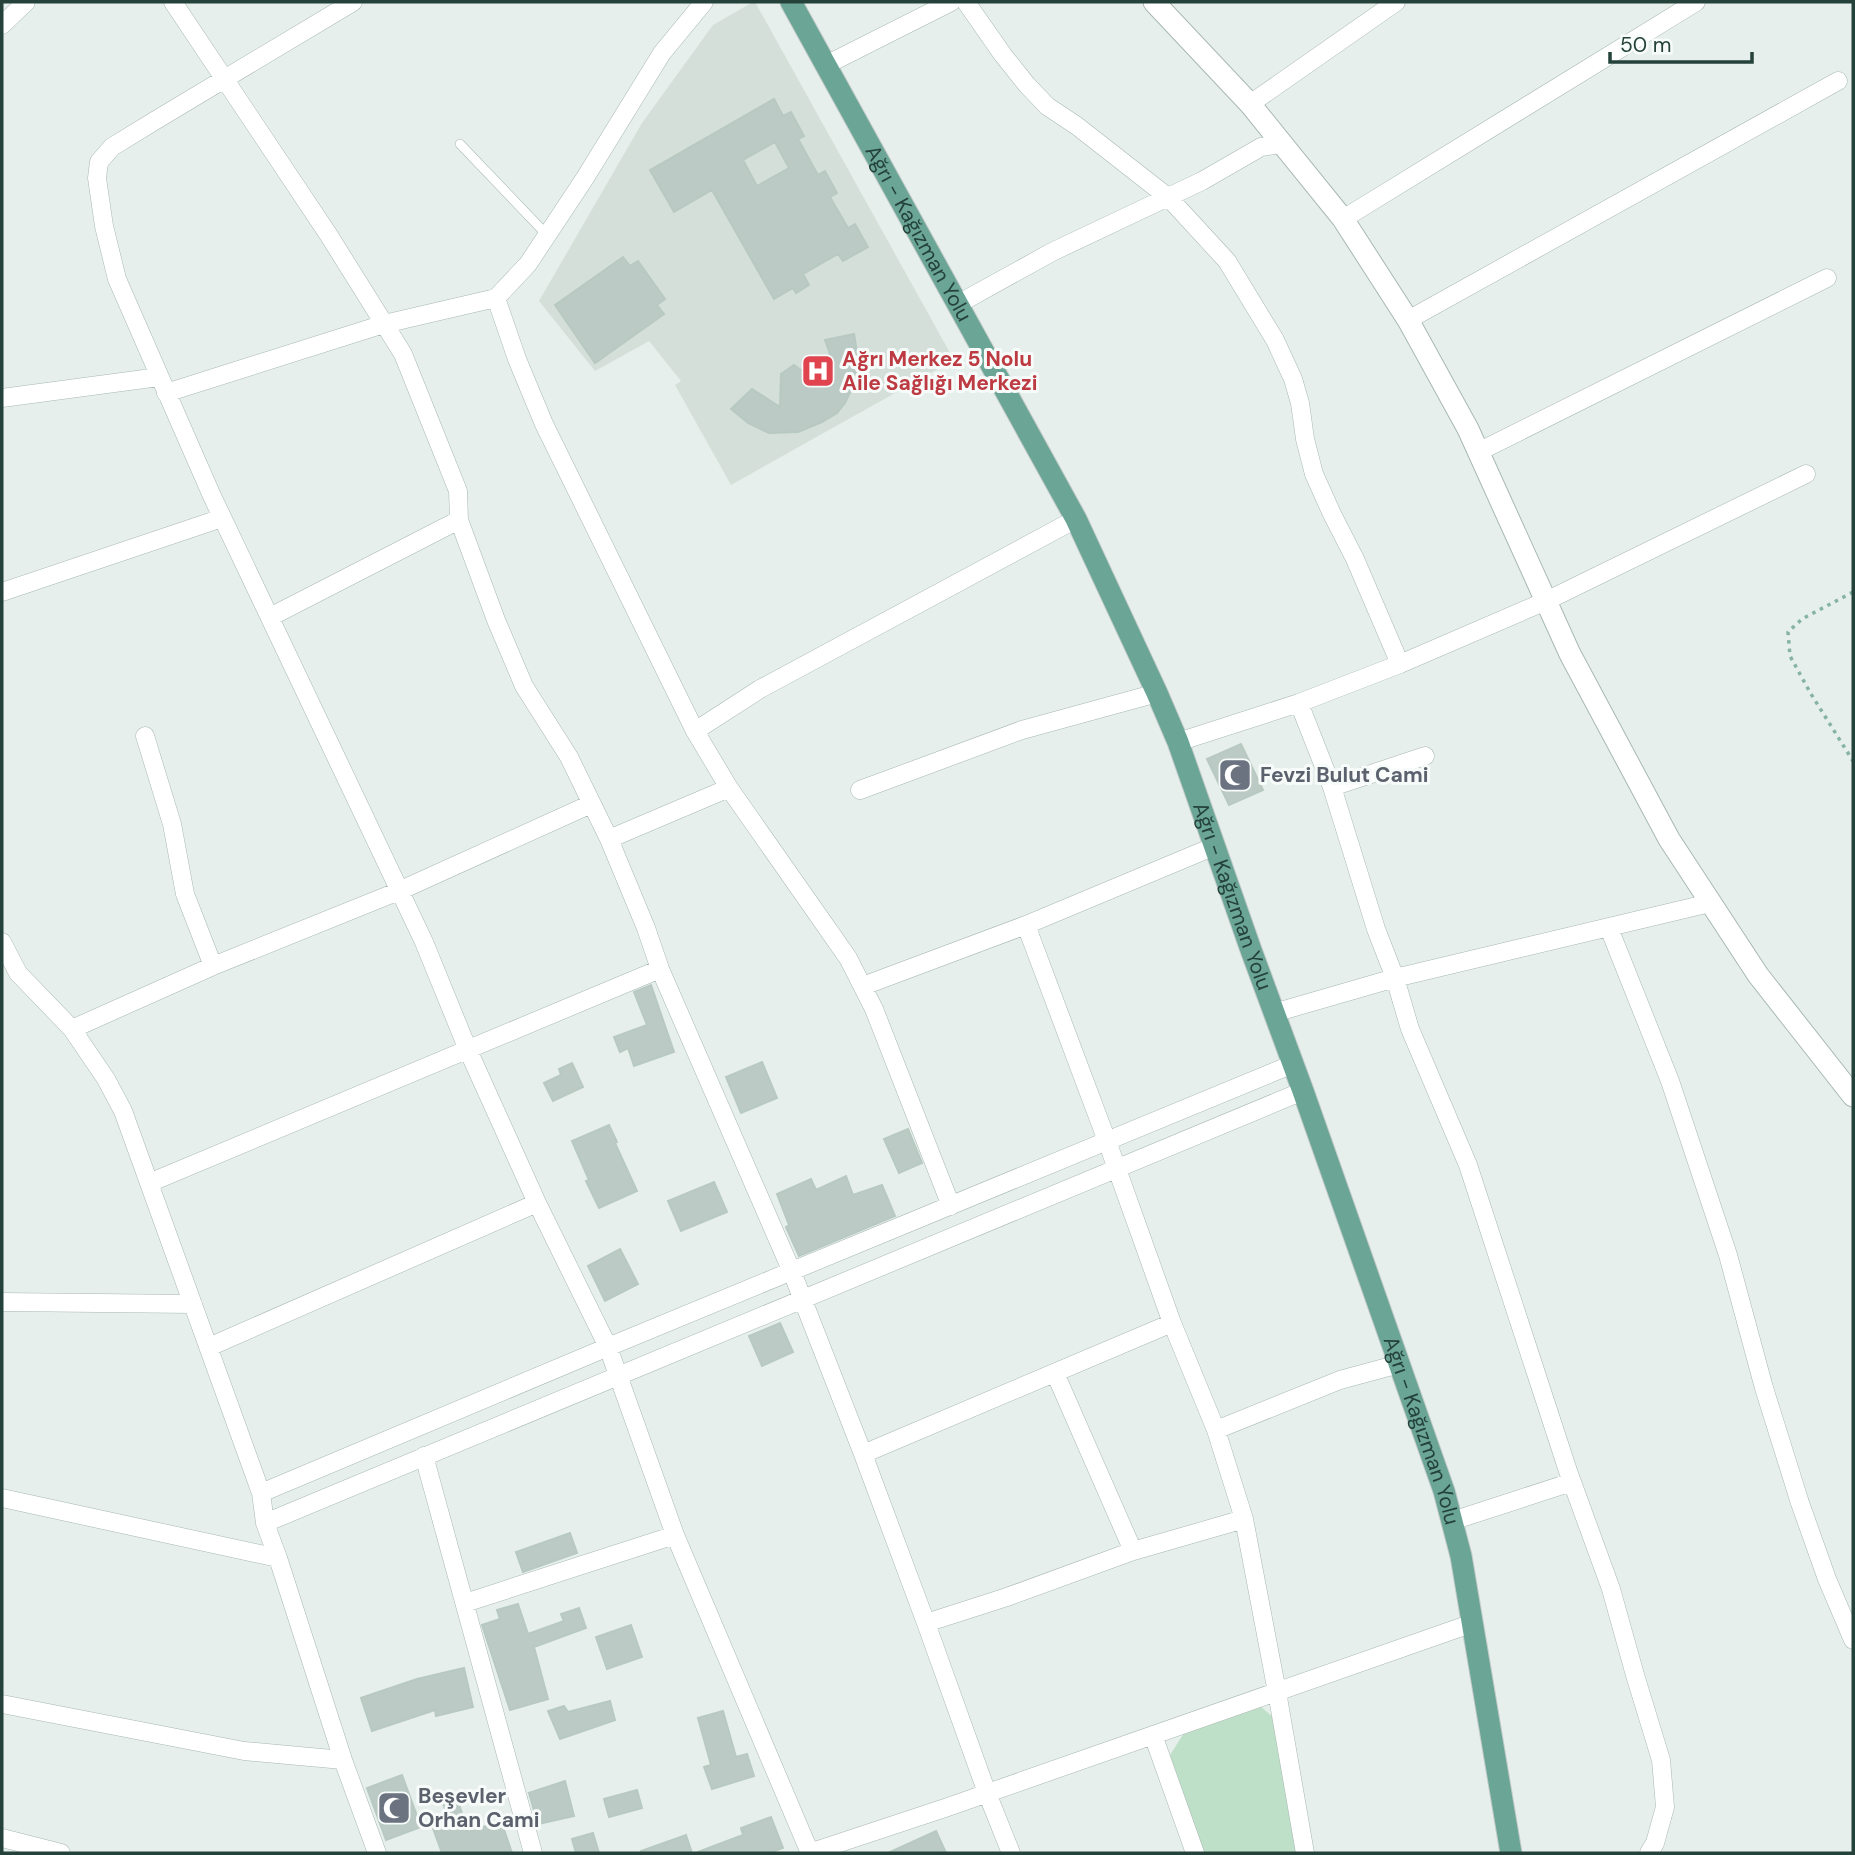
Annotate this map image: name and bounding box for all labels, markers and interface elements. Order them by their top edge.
scale bar [1610,21,1752,65]
text: 50 m [1620,31,1671,59]
street label: Ağrı - Kağızman Yolu [859,140,978,326]
place label: Ağrı Merkez 5 Nolu Aile Sağlığı Merkezi [842,345,1037,397]
hospital icon: Ağrı Merkez 5 Nolu Aile Sağlığı Merkezi [799,352,837,390]
mosque icon: Fevzi Bulut Cami [1216,756,1254,794]
place label: Fevzi Bulut Cami [1260,761,1428,789]
street label: Ağrı - Kağızman Yolu [1186,798,1279,994]
street label: Ağrı - Kağızman Yolu [1377,1333,1466,1528]
place label: Beşevler Orhan Cami [418,1782,540,1834]
mosque icon: Beşevler Orhan Cami [375,1789,413,1827]

